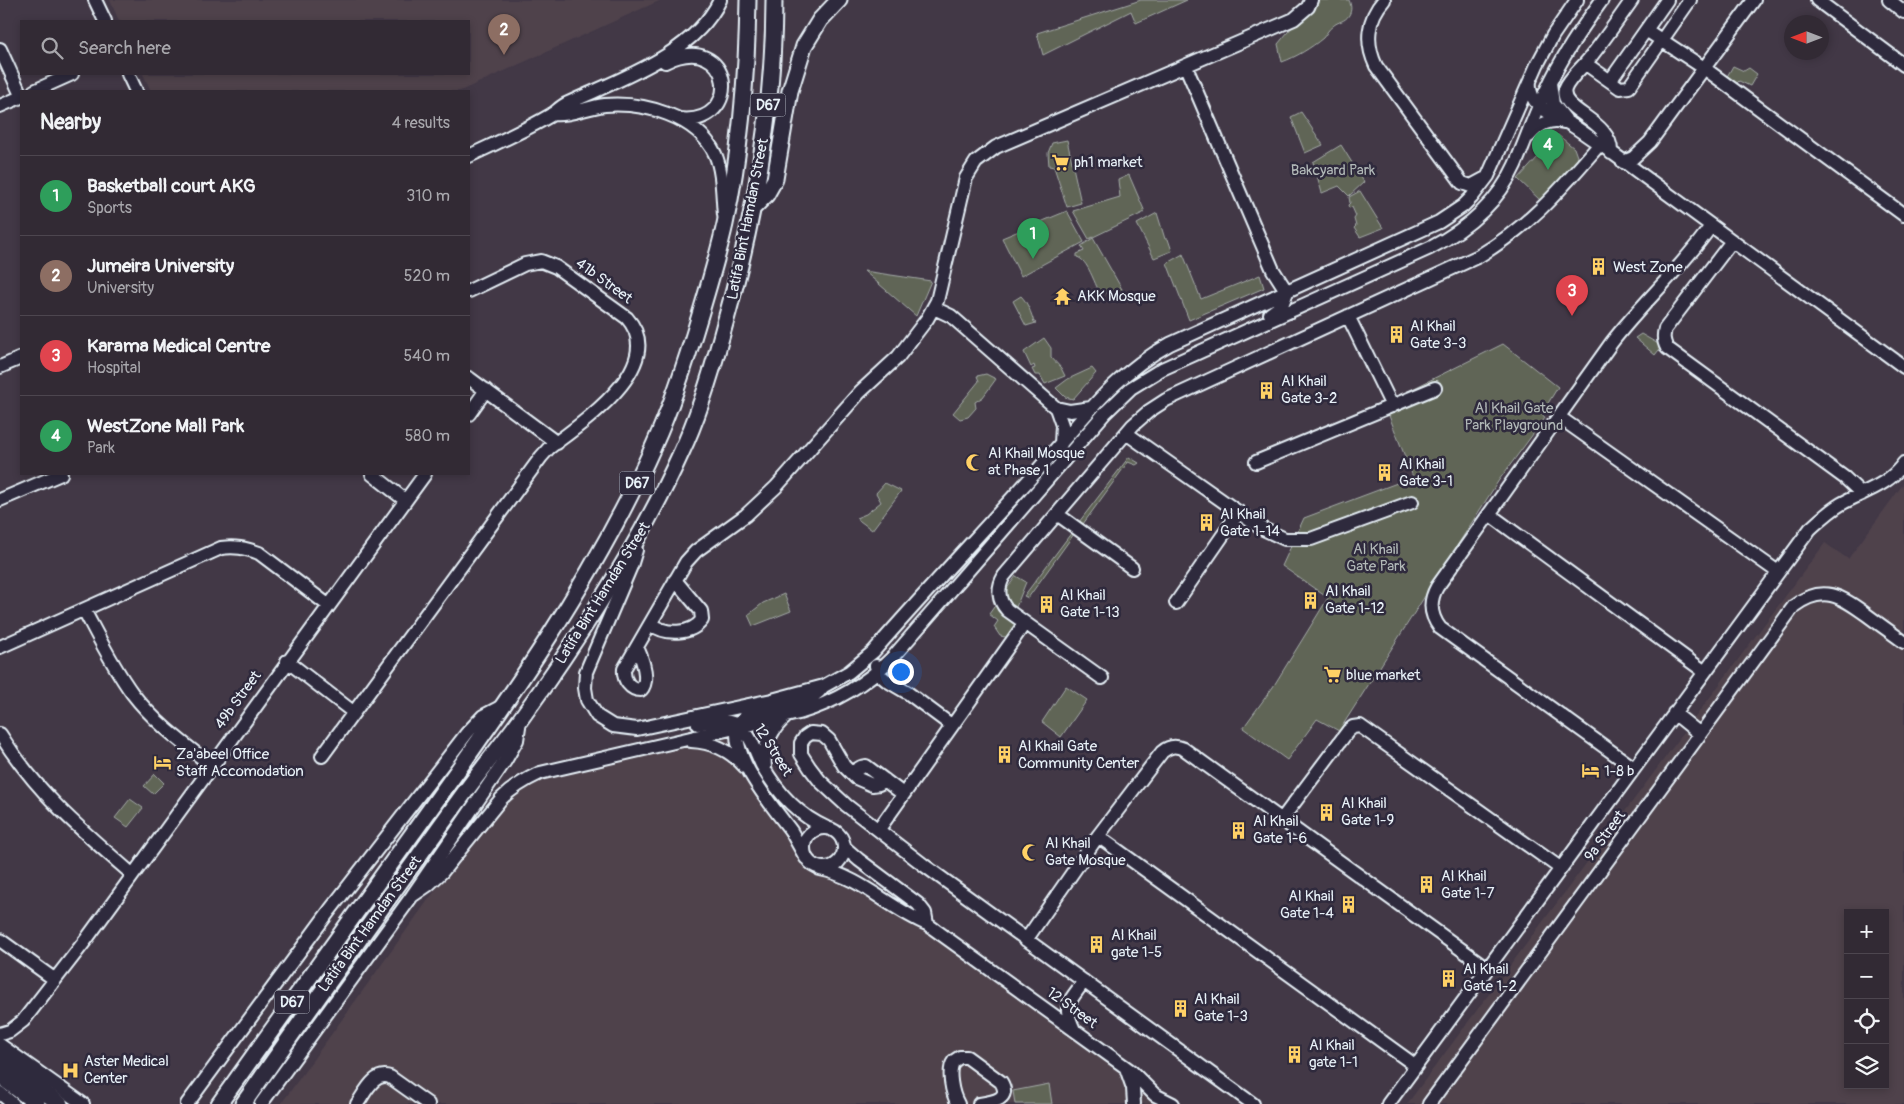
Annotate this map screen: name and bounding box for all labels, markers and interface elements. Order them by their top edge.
pin: 2 [488,14,520,55]
north arrow [1784,15,1829,60]
search box [20,20,470,75]
icon: search [38,34,66,62]
text: Search here [78,36,171,60]
road number: D67 [750,94,786,116]
text: Nearby [40,109,101,136]
text: 4 results [392,113,450,133]
pin: 4 [1532,129,1564,170]
street label: Latifa Bint Hamdan Street [723,136,773,301]
supermarket icon: ph1 market [1050,152,1070,172]
place label: ph1 market [1074,153,1144,172]
park label: Bakcyard Park [1291,161,1376,180]
text: Basketball court AKG [87,174,256,198]
text: 1 [53,186,59,206]
text: 310 m [406,186,450,206]
text: Sports [87,198,132,218]
pin: 1 [1017,218,1049,259]
text: Jumeira University [87,254,234,278]
street label: 41b Street [572,254,637,309]
building icon: West Zone [1589,257,1609,277]
place label: West Zone [1613,258,1683,277]
text: 2 [52,266,60,286]
text: 520 m [404,266,450,286]
pin: 3 [1556,275,1588,316]
text: University [87,278,154,298]
temple icon: AKK Mosque [1053,286,1073,306]
place label: AKK Mosque [1077,287,1156,306]
place label: Al Khail Gate 3-3 [1410,317,1466,353]
building icon: Al Khail Gate 3-3 [1386,325,1406,345]
text: Karama Medical Centre [87,334,270,358]
text: 3 [52,346,60,366]
text: 540 m [403,346,450,366]
text: Hospital [87,358,141,378]
place label: Al Khail Gate 3-2 [1281,372,1337,408]
building icon: Al Khail Gate 3-2 [1257,380,1277,400]
park label: Al Khail Gate Park Playground [1465,399,1563,435]
text: WestZone Mall Park [87,414,244,438]
text: 4 [51,426,61,446]
text: 580 m [405,426,450,446]
text: Park [87,438,115,458]
place label: Al Khail Mosque at Phase 1 [988,444,1085,480]
mosque icon: Al Khail Mosque at Phase 1 [964,452,984,472]
place label: Al Khail Gate 3-1 [1399,455,1453,491]
building icon: Al Khail Gate 3-1 [1375,463,1395,483]
road number: D67 [620,472,654,494]
place label: Al Khail Gate 1-14 [1220,505,1280,541]
building icon: Al Khail Gate 1-14 [1196,513,1216,533]
street label: Latifa Bint Hamdan Street [551,518,655,668]
park label: Al Khail Gate Park [1346,540,1406,576]
place label: Al Khail Gate 1-12 [1325,582,1385,618]
place label: Al Khail Gate 1-13 [1060,586,1120,622]
building icon: Al Khail Gate 1-12 [1301,590,1321,610]
building icon: Al Khail Gate 1-13 [1036,594,1056,614]
your location [888,659,914,685]
supermarket icon: blue market [1322,665,1342,685]
street label: 49b Street [210,666,266,733]
place label: blue market [1346,666,1421,685]
street label: 12 Street [750,720,797,781]
place label: Al Khail Gate Community Center [1018,737,1140,773]
place label: Za'abeel Office Staff Accomodation [176,745,304,781]
building icon: Al Khail Gate Community Center [994,745,1014,765]
hotel icon: Za'abeel Office Staff Accomodation [152,753,172,773]
hotel icon: 1-8 b [1580,761,1600,781]
place label: 1-8 b [1604,762,1634,781]
place label: Al Khail Gate 1-9 [1341,794,1394,830]
building icon: Al Khail Gate 1-9 [1317,802,1337,822]
street label: 9a Street [1580,806,1630,865]
place label: Al Khail Gate 1-6 [1253,812,1307,848]
building icon: Al Khail Gate 1-6 [1229,820,1249,840]
place label: Al Khail Gate Mosque [1045,834,1126,870]
mosque icon: Al Khail Gate Mosque [1021,842,1041,862]
street label: Latifa Bint Hamdan Street [314,851,426,996]
place label: Al Khail Gate 1-7 [1441,867,1494,903]
building icon: Al Khail Gate 1-7 [1417,875,1437,895]
place label: Al Khail Gate 1-4 [1280,887,1334,923]
building icon: Al Khail Gate 1-4 [1338,895,1358,915]
map controls [1844,909,1889,1089]
button: + [1844,909,1889,954]
place label: Al Khail gate 1-5 [1111,926,1162,962]
building icon: Al Khail gate 1-5 [1087,934,1107,954]
button: − [1844,954,1889,999]
place label: Al Khail Gate 1-2 [1463,960,1517,996]
building icon: Al Khail Gate 1-2 [1439,968,1459,988]
street label: 12 Street [1043,983,1102,1033]
road number: D67 [274,990,310,1014]
place label: Al Khail Gate 1-3 [1194,990,1248,1026]
building icon: Al Khail Gate 1-3 [1170,998,1190,1018]
button: locate [1844,999,1889,1044]
place label: Al Khail gate 1-1 [1309,1036,1358,1072]
building icon: Al Khail gate 1-1 [1285,1044,1305,1064]
button: layers [1844,1044,1889,1089]
place label: Aster Medical Center [84,1052,169,1088]
hospital icon: Aster Medical Center [60,1060,80,1080]

